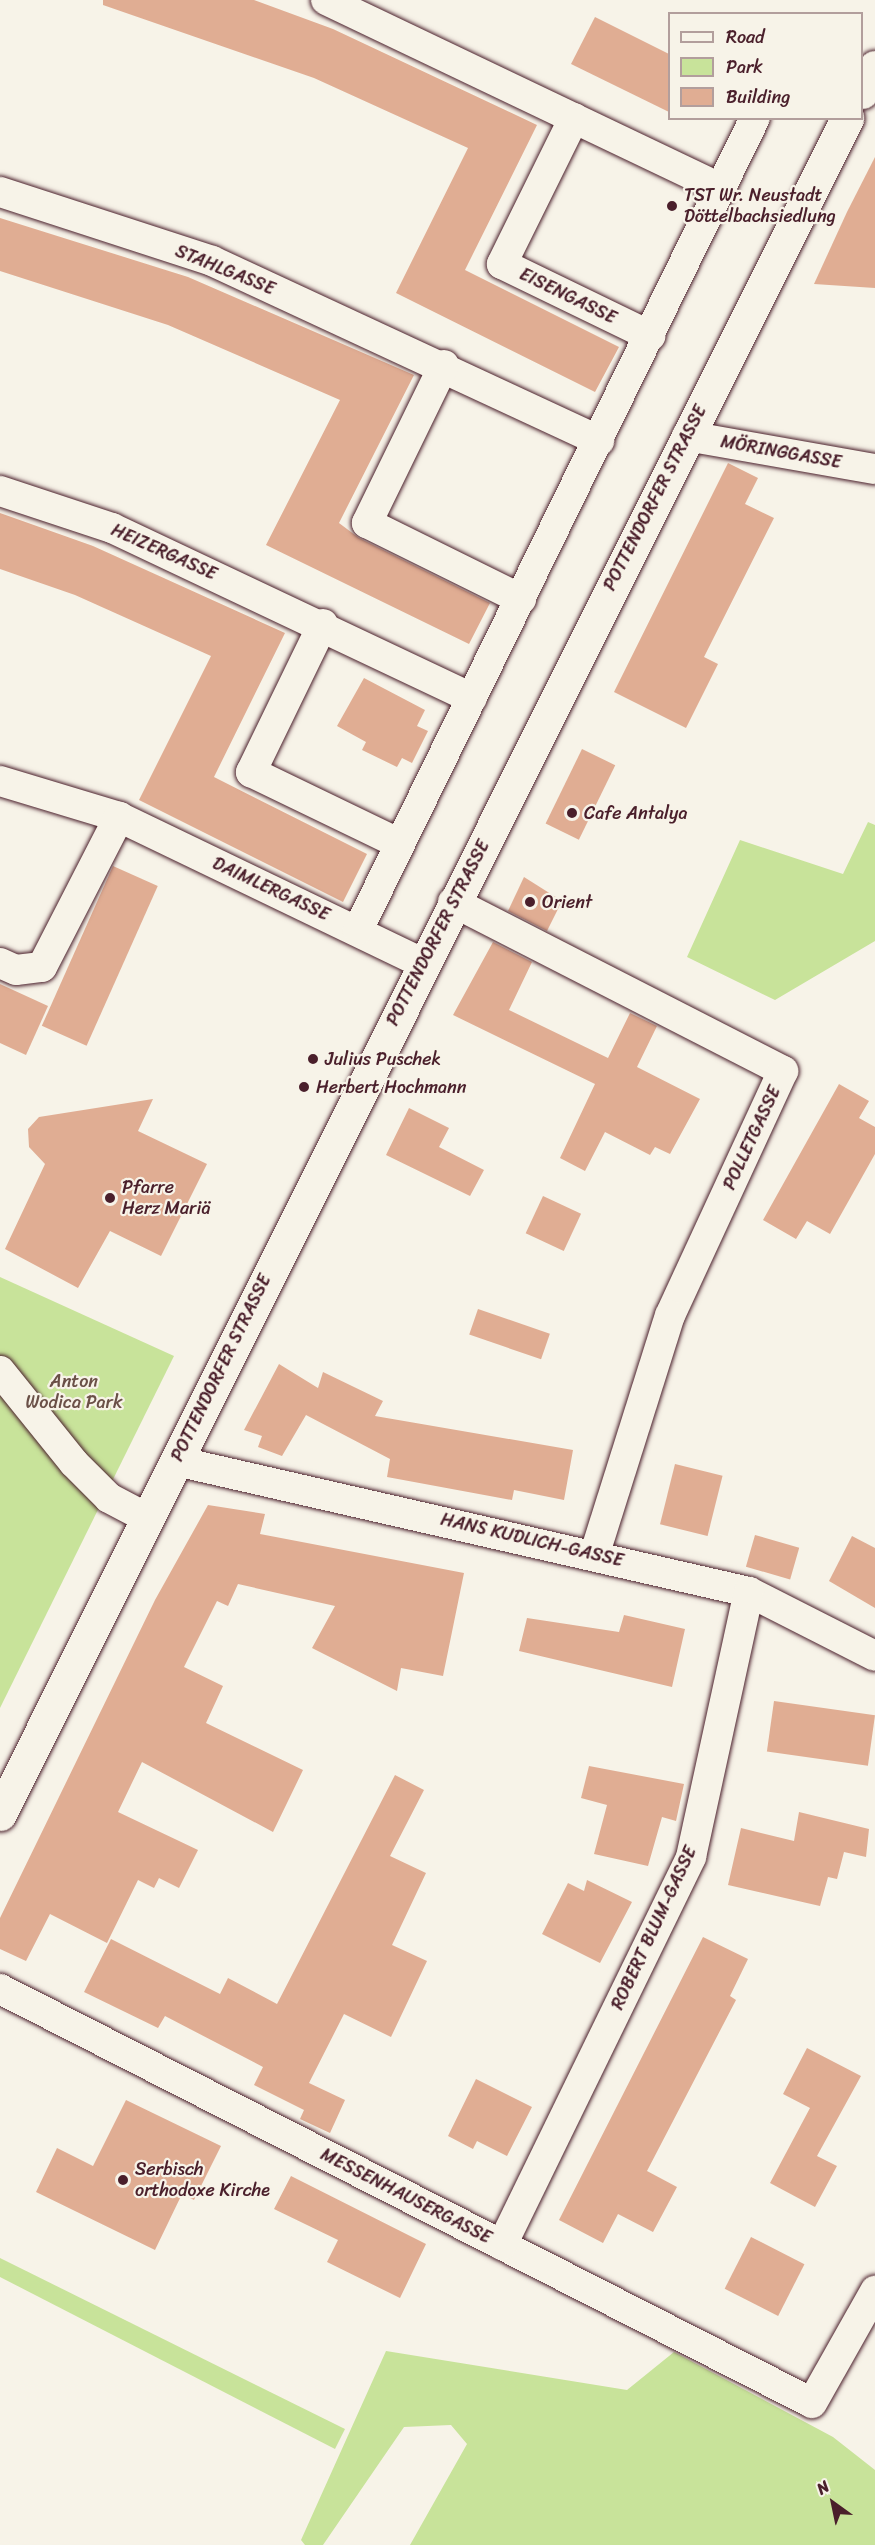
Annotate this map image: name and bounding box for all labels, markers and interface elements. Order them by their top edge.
legend [668,12,863,120]
text: Road [726,21,765,53]
text: Park [726,51,763,83]
text: Building [726,81,790,113]
place label: TST Wr. Neustadt Döttelbachsiedlung [684,185,836,228]
marker: TST Wr. Neustadt Döttelbachsiedlung [665,199,679,213]
street label: STAHLGASSE [172,240,278,300]
street label: EISENGASSE [516,263,620,329]
street label: POTTENDORFER STRASSE [598,400,712,596]
street label: MÖRINGGASSE [719,431,843,473]
street label: HEIZERGASSE [108,519,220,585]
place label: Cafe Antalya [584,802,688,824]
marker: Cafe Antalya [565,806,579,820]
street label: POTTENDORFER STRASSE [381,835,495,1031]
street label: DAIMLERGASSE [209,852,333,926]
place label: Orient [542,891,592,913]
marker: Orient [523,895,537,909]
place label: Julius Puschek [325,1048,442,1070]
marker: Julius Puschek [306,1052,320,1066]
place label: Herbert Hochmann [316,1076,467,1098]
marker: Herbert Hochmann [297,1080,311,1094]
street label: POLLETGASSE [719,1083,785,1193]
place label: Pfarre Herz Mariä [122,1177,210,1220]
marker: Pfarre Herz Mariä [103,1191,117,1205]
street label: POTTENDORFER STRASSE [166,1270,276,1466]
park label: Anton Wodica Park [25,1371,123,1414]
street label: HANS KUDLICH-GASSE [439,1508,625,1572]
street label: ROBERT BLUM-GASSE [607,1843,701,2013]
street label: MESSENHAUSERGASSE [317,2144,495,2248]
place label: Serbisch orthodoxe Kirche [135,2159,270,2202]
marker: Serbisch orthodoxe Kirche [116,2173,130,2187]
text: N [810,2472,835,2503]
north arrow [803,2473,863,2533]

